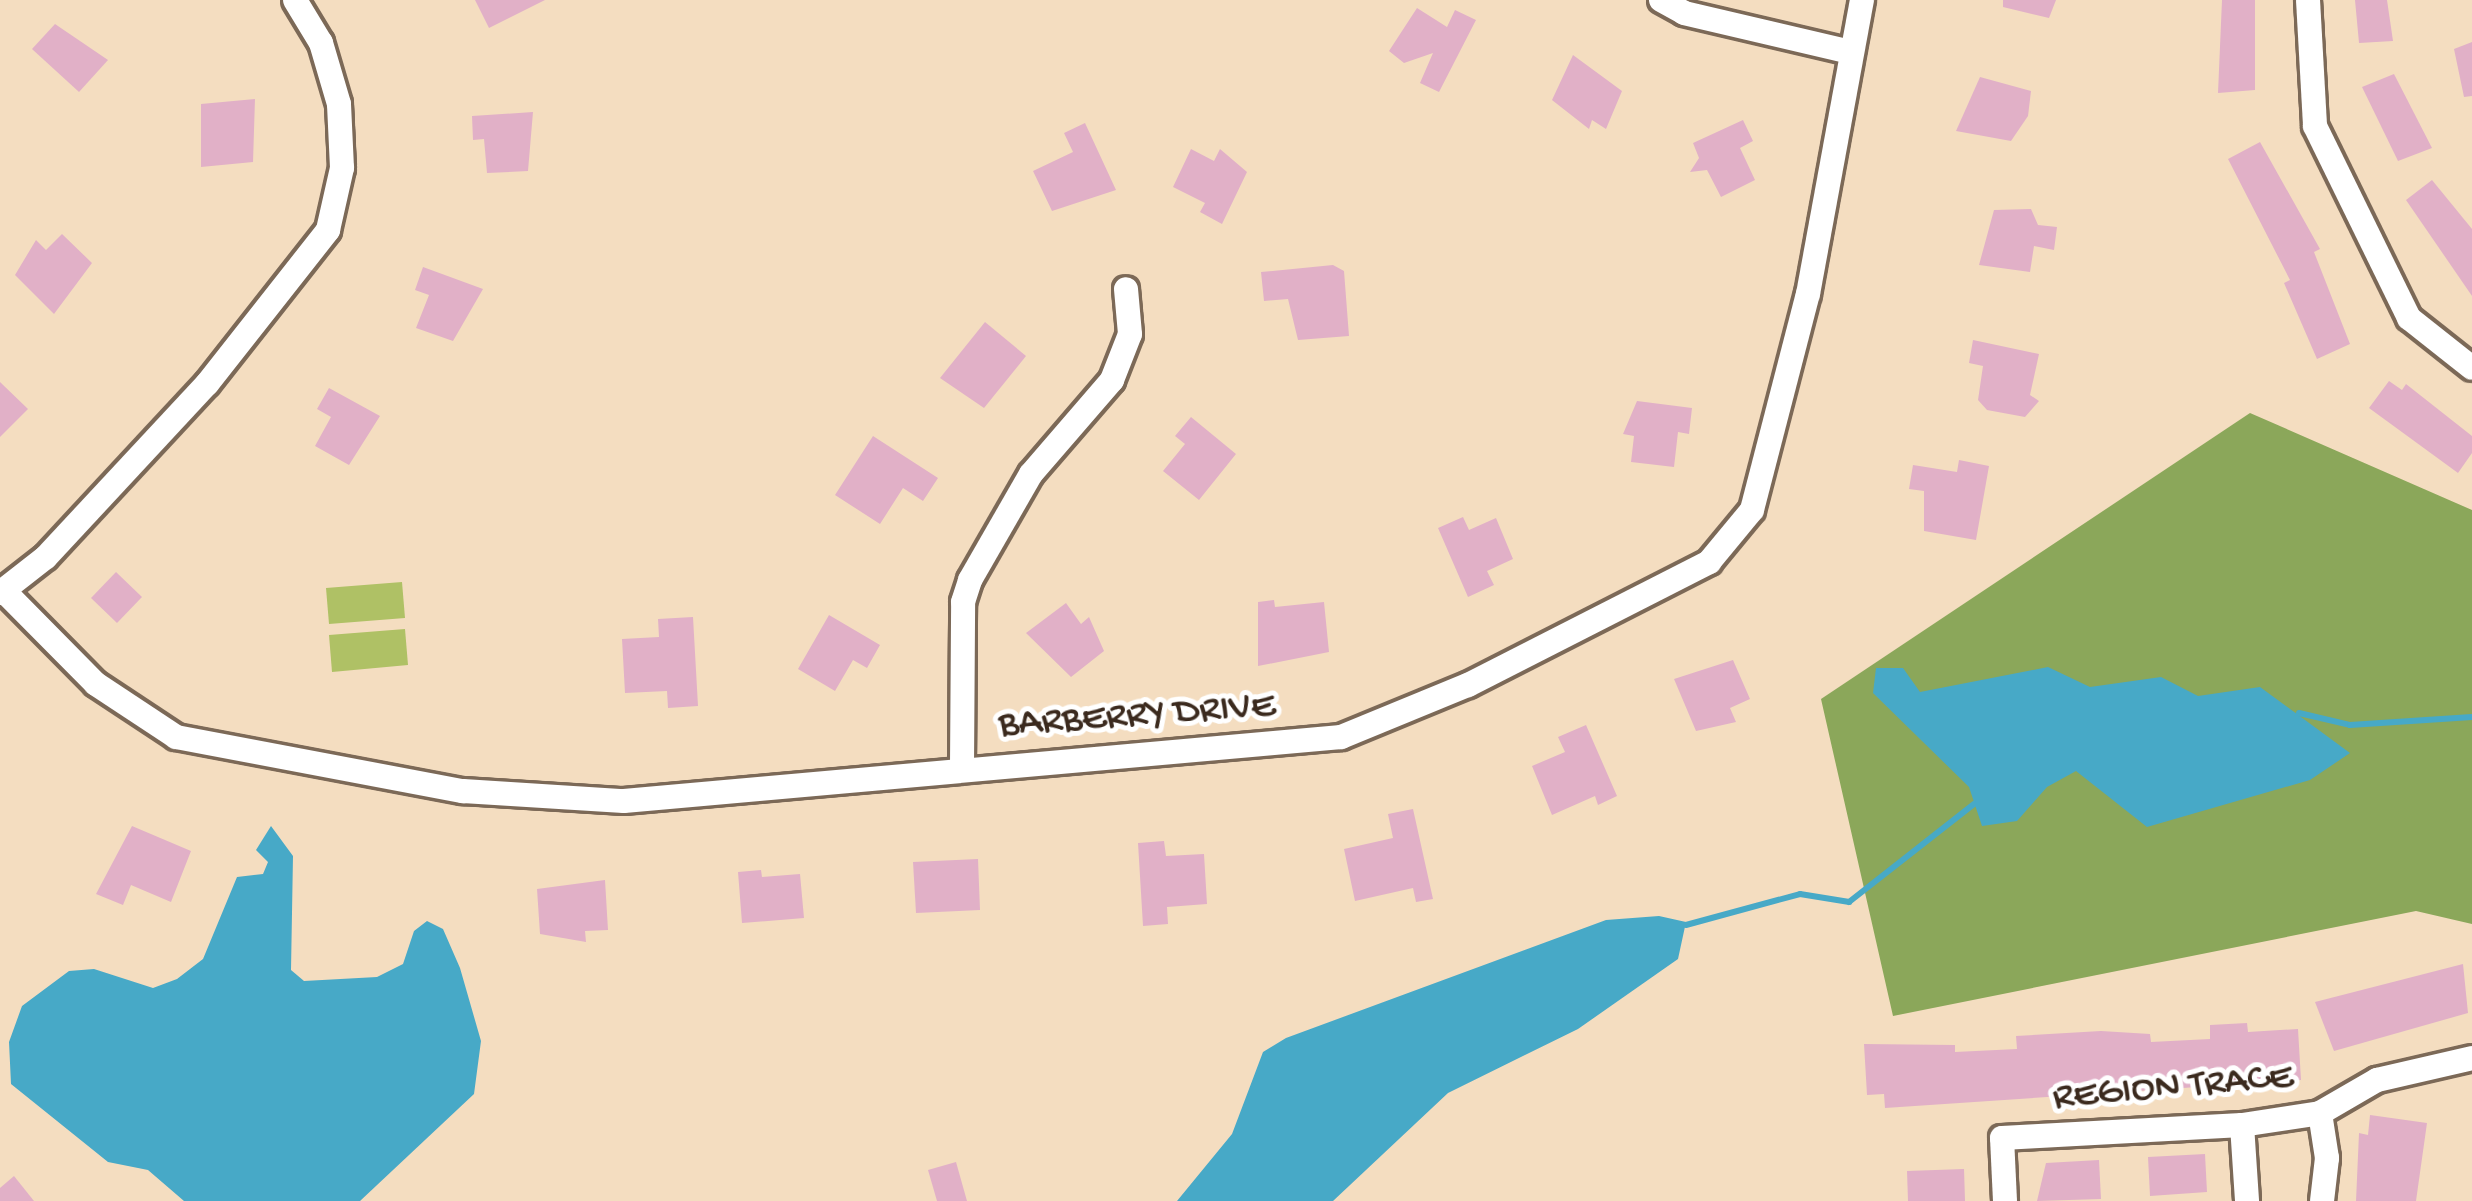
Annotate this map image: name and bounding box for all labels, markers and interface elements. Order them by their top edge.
street label: BARBERRY DRIVE [997,684,1277,750]
street label: REGION TRACE [2051,1055,2295,1123]

